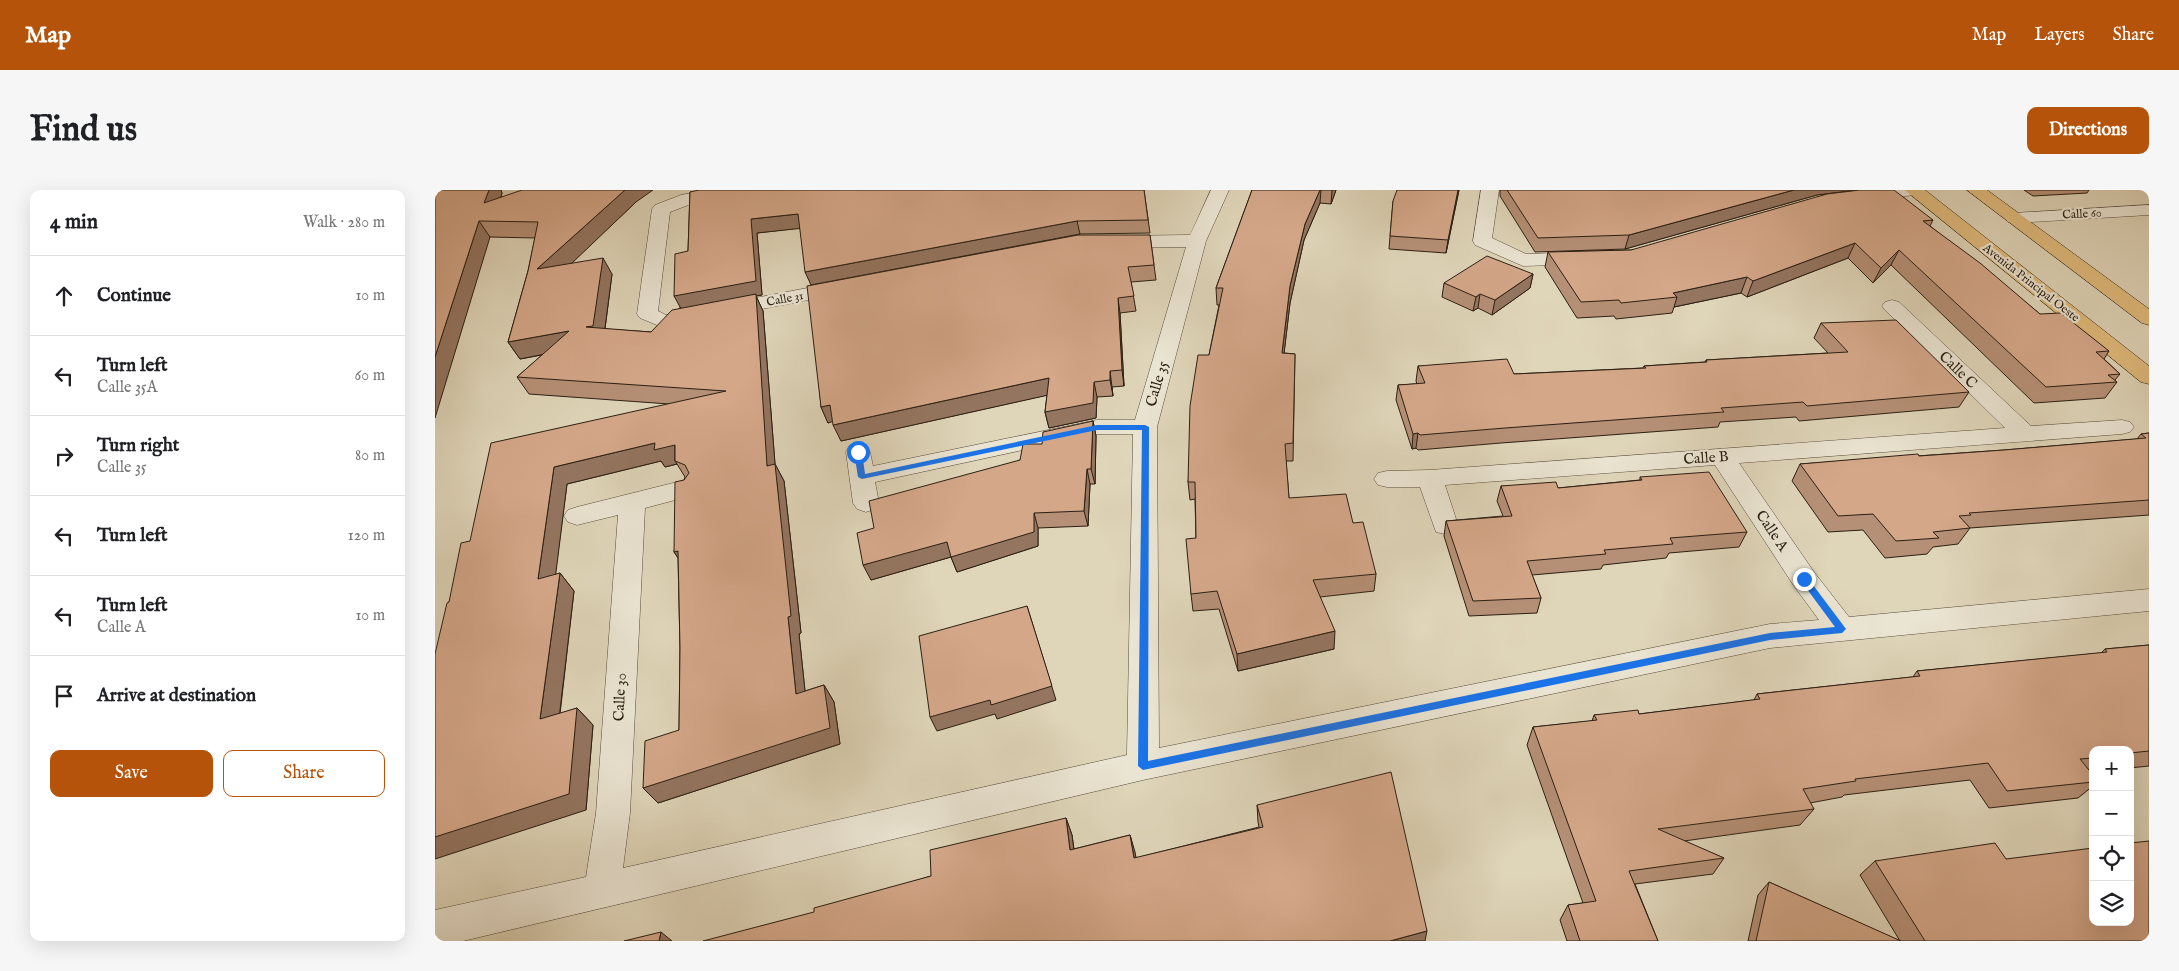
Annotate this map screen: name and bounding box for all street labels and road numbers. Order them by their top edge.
street label: Calle 60 [2062,205,2102,223]
street label: Avenida Principal Oeste [1978,240,2083,326]
street label: Calle 31 [765,288,805,310]
street label: Calle C [1935,347,1981,393]
street label: Calle 35 [1141,358,1173,409]
street label: Calle B [1683,447,1729,469]
street label: Calle A [1751,507,1793,556]
street label: Calle 30 [609,672,631,722]

